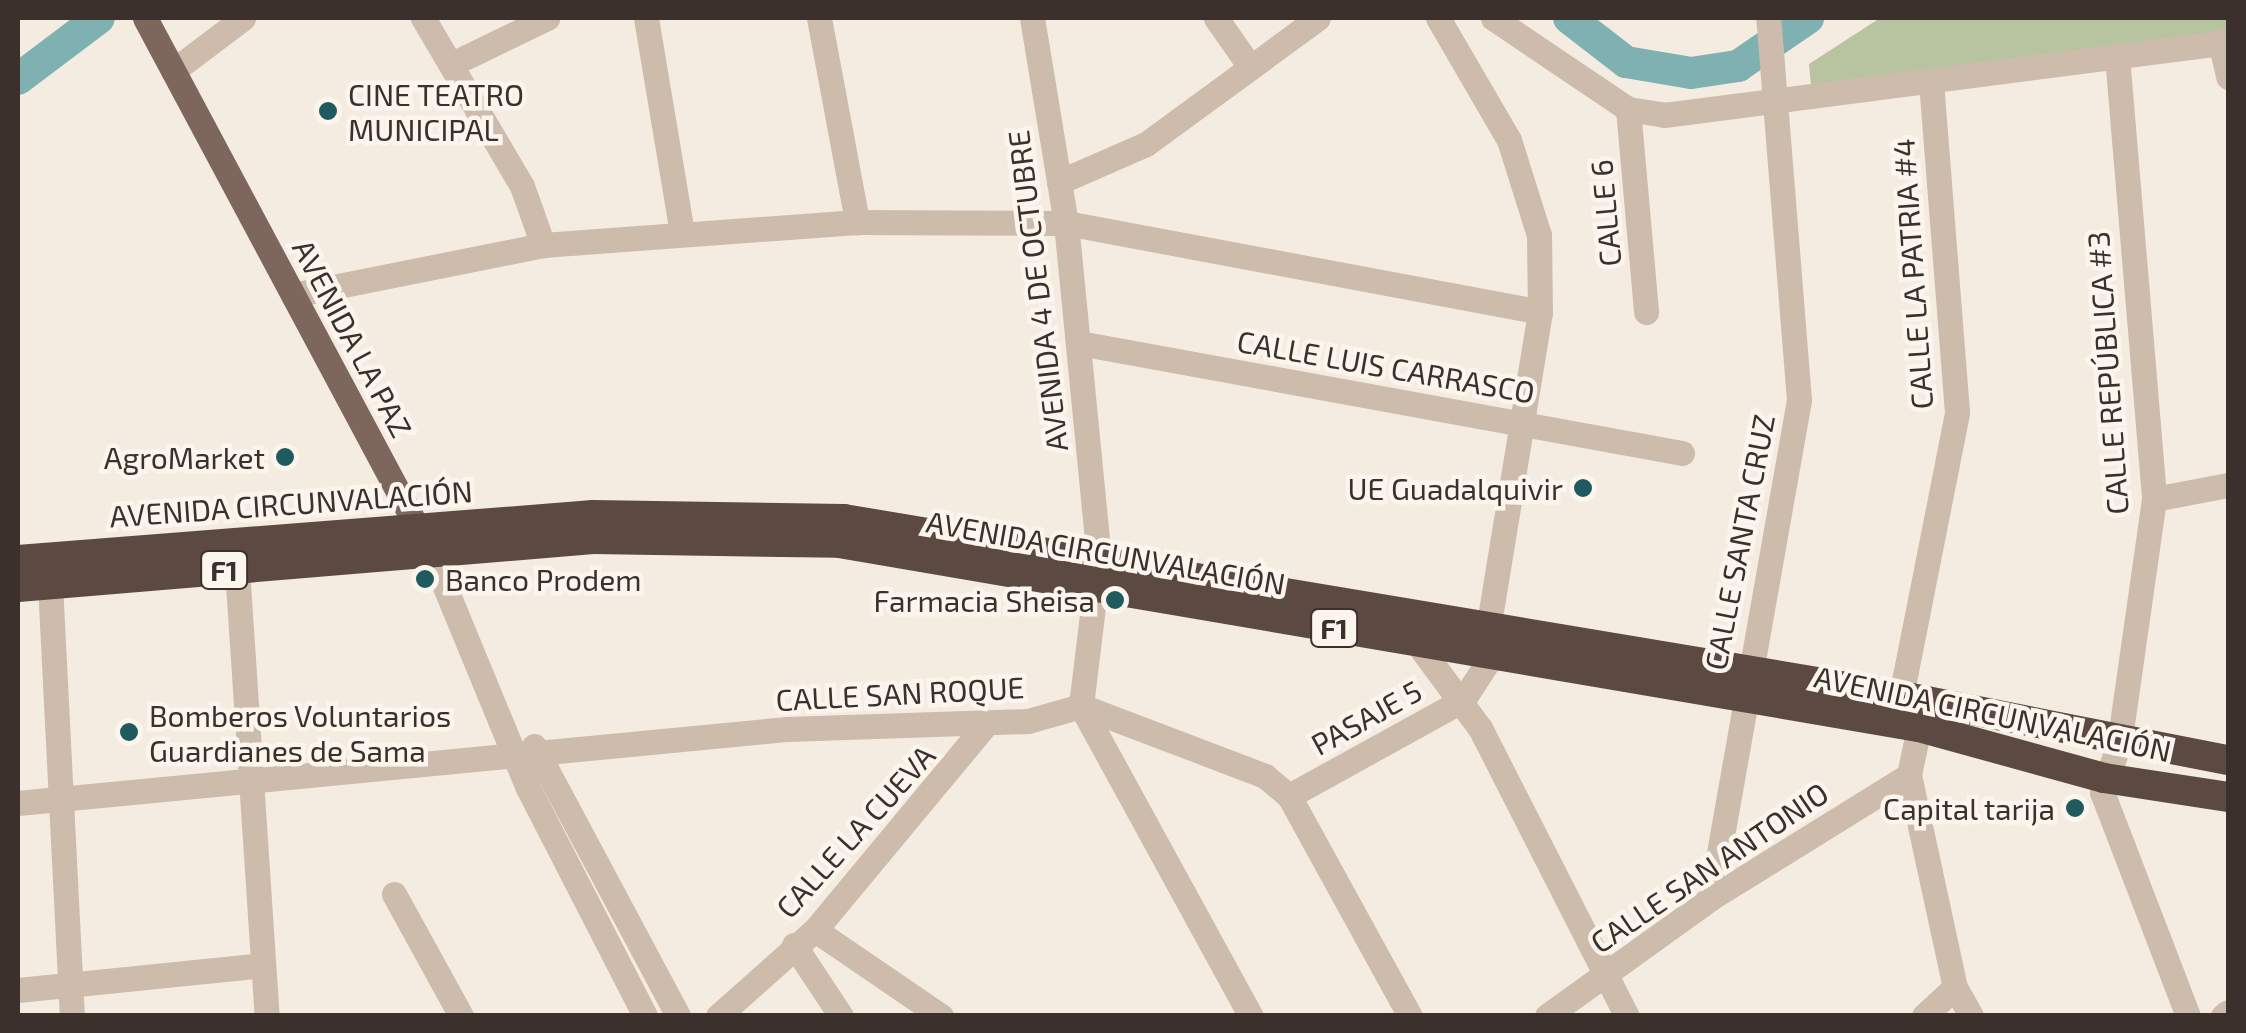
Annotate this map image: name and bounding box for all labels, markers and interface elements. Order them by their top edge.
place label: CINE TEATRO MUNICIPAL [348,76,525,146]
marker: CINE TEATRO MUNICIPAL [317,100,339,122]
street label: AVENIDA 4 DE OCTUBRE [999,128,1075,454]
street label: CALLE LA PATRIA #4 [1885,137,1939,411]
street label: CALLE 6 [1582,158,1628,268]
street label: CALLE REPÚBLICA #3 [2079,230,2135,516]
street label: AVENIDA LA PAZ [285,232,421,444]
street label: CALLE LUIS CARRASCO [1234,322,1538,410]
street label: CALLE SANTA CRUZ [1696,411,1782,673]
place label: AgroMarket [104,439,265,475]
marker: AgroMarket [274,446,296,468]
place label: UE Guadalquivir [1348,470,1563,506]
street label: AVENIDA CIRCUNVALACIÓN [108,472,474,534]
marker: UE Guadalquivir [1572,477,1594,499]
street label: AVENIDA CIRCUNVALACIÓN [923,503,1289,601]
road number: F1 [199,547,249,593]
place label: Banco Prodem [445,561,642,597]
marker: Banco Prodem [414,568,436,590]
place label: Farmacia Sheisa [873,582,1095,618]
marker: Farmacia Sheisa [1104,589,1126,611]
road number: F1 [1309,605,1359,651]
street label: AVENIDA CIRCUNVALACIÓN [1811,657,2175,769]
street label: CALLE SAN ROQUE [775,669,1025,717]
street label: PASAJE 5 [1305,672,1427,762]
place label: Bomberos Voluntarios Guardianes de Sama [149,697,452,768]
marker: Bomberos Voluntarios Guardianes de Sama [118,721,140,743]
street label: CALLE LA CUEVA [768,737,942,925]
street label: CALLE SAN ANTONIO [1583,774,1835,960]
place label: Capital tarija [1882,790,2055,826]
marker: Capital tarija [2064,797,2086,819]

